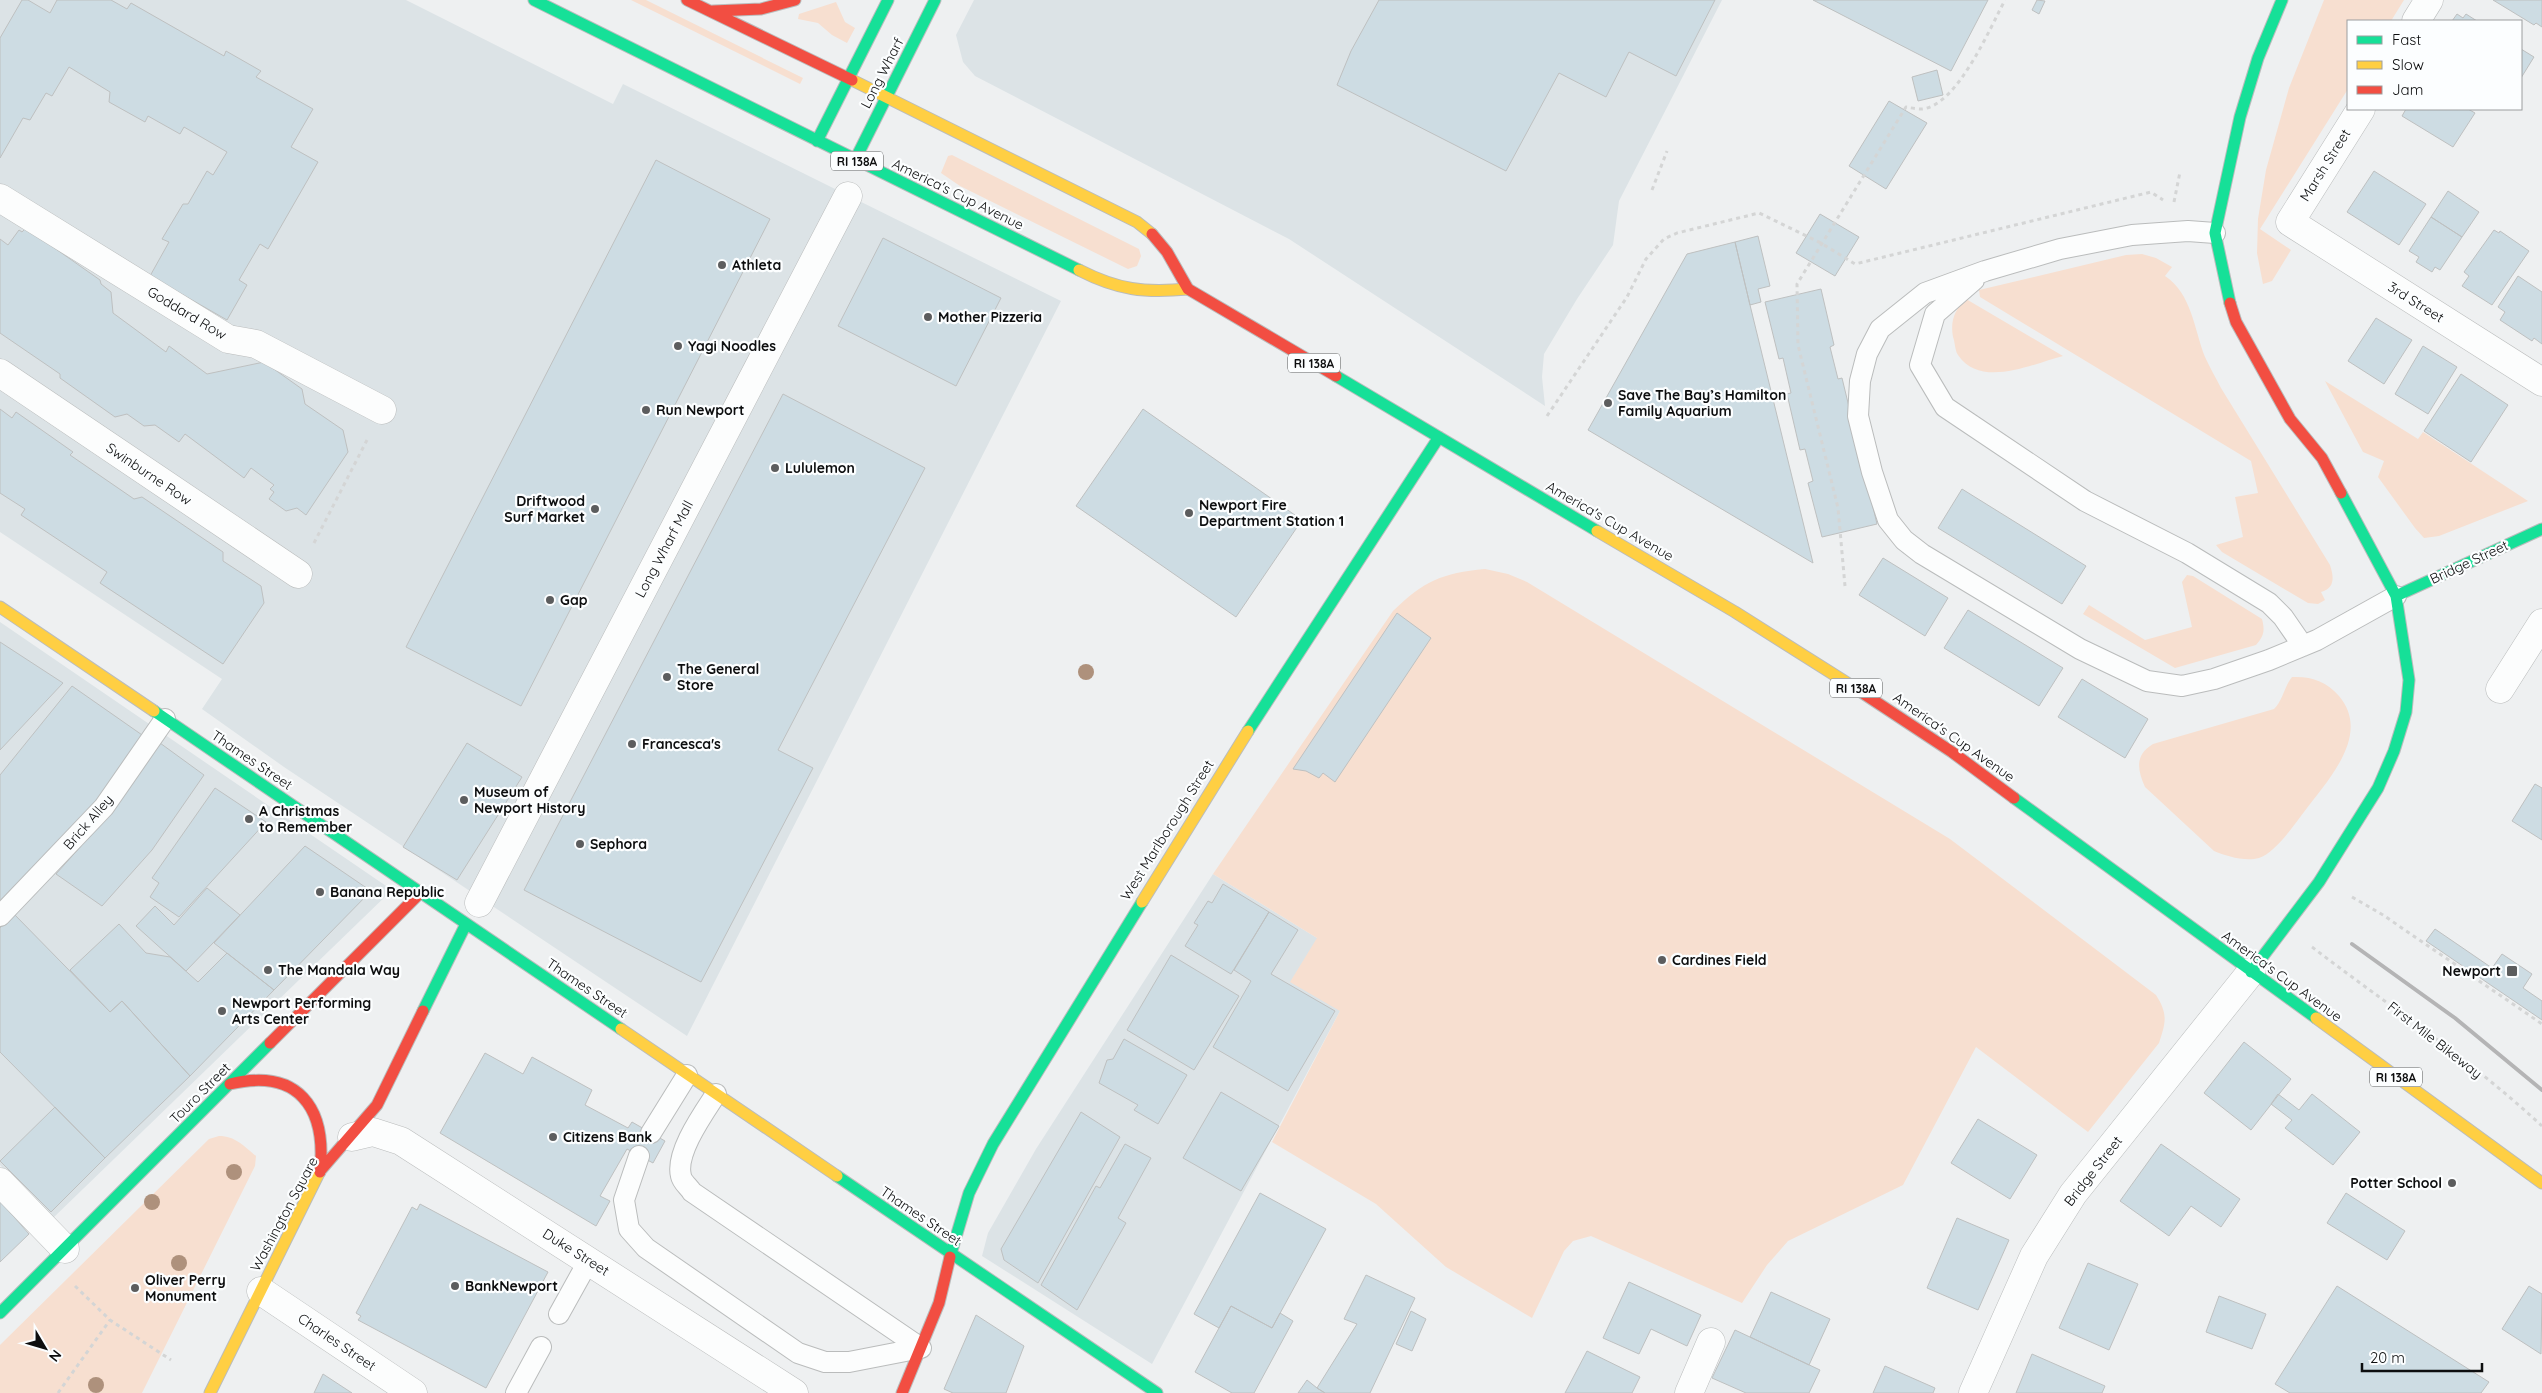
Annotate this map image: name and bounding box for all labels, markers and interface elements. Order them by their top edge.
legend [2347,20,2522,110]
text: Fast [2392,30,2421,49]
street label: Long Wharf [857,35,907,111]
text: Slow [2392,55,2424,74]
text: Jam [2392,80,2423,99]
street label: Marsh Street [2296,125,2355,205]
road number: RI 138A [831,152,883,170]
street label: America's Cup Avenue [889,154,1027,234]
place label: Athleta [732,256,781,274]
marker: Athleta [716,259,728,271]
street label: 3rd Street [2385,278,2448,326]
street label: Goddard Row [144,282,230,344]
place label: Mother Pizzeria [938,308,1042,326]
marker: Mother Pizzeria [922,311,934,323]
place label: Yagi Noodles [688,337,776,355]
marker: Yagi Noodles [672,340,684,352]
road number: RI 138A [1288,353,1340,372]
place label: Save The Bay’s Hamilton Family Aquarium [1618,386,1786,420]
marker: Save The Bay’s Hamilton Family Aquarium [1602,397,1614,409]
place label: Run Newport [656,401,745,419]
marker: Run Newport [640,404,652,416]
street label: Swinburne Row [103,439,196,510]
place label: Lululemon [785,459,855,477]
marker: Lululemon [769,462,781,474]
street label: America's Cup Avenue [1543,477,1677,565]
place label: Driftwood Surf Market [504,492,585,526]
place label: Newport Fire Department Station 1 [1199,496,1344,530]
street label: Long Wharf Mall [631,497,697,601]
marker: Driftwood Surf Market [589,503,601,515]
marker: Newport Fire Department Station 1 [1183,507,1195,519]
street label: Bridge Street [2427,536,2511,588]
place label: Gap [560,591,588,609]
marker: Gap [544,594,556,606]
place label: The General Store [677,660,759,694]
marker: The General Store [661,671,673,683]
road number: RI 138A [1830,678,1882,698]
street label: America's Cup Avenue [1890,688,2018,786]
street label: Thames Street [208,726,296,794]
place label: Francesca's [642,735,721,753]
marker: Francesca's [626,738,638,750]
street label: West Marlborough Street [1116,756,1218,904]
place label: Museum of Newport History [474,783,585,817]
street label: Brick Alley [59,791,117,853]
marker: Museum of Newport History [458,794,470,806]
place label: A Christmas to Remember [259,802,352,836]
marker: A Christmas to Remember [243,813,255,825]
place label: Sephora [590,835,647,853]
marker: Sephora [574,838,586,850]
place label: Banana Republic [330,883,444,901]
marker: Banana Republic [314,886,326,898]
street label: America's Cup Avenue [2218,926,2346,1026]
place label: Cardines Field [1672,951,1767,969]
street label: Thames Street [543,954,631,1022]
marker: Cardines Field [1656,954,1668,966]
place label: The Mandala Way [278,961,400,979]
place label: Newport [2442,962,2501,980]
marker: The Mandala Way [262,964,274,976]
marker: Newport [2505,964,2519,978]
place label: Newport Performing Arts Center [232,994,371,1028]
street label: First Mile Bikeway [2384,997,2486,1083]
marker: Newport Performing Arts Center [216,1005,228,1017]
street label: Touro Street [166,1059,234,1127]
road number: RI 138A [2370,1068,2422,1086]
place label: Citizens Bank [563,1128,652,1146]
marker: Citizens Bank [547,1131,559,1143]
street label: Bridge Street [2060,1132,2126,1210]
street label: Washington Square [246,1154,322,1274]
place label: Potter School [2350,1174,2442,1192]
marker: Potter School [2446,1177,2458,1189]
street label: Thames Street [877,1182,965,1250]
street label: Duke Street [539,1224,613,1280]
place label: Oliver Perry Monument [145,1271,226,1305]
place label: BankNewport [465,1277,558,1295]
marker: BankNewport [449,1280,461,1292]
marker: Oliver Perry Monument [129,1282,141,1294]
street label: Charles Street [294,1309,380,1375]
north arrow [20,1323,70,1373]
scale bar [2362,1340,2482,1372]
text: N [45,1346,66,1366]
text: 20 m [2370,1348,2405,1367]

